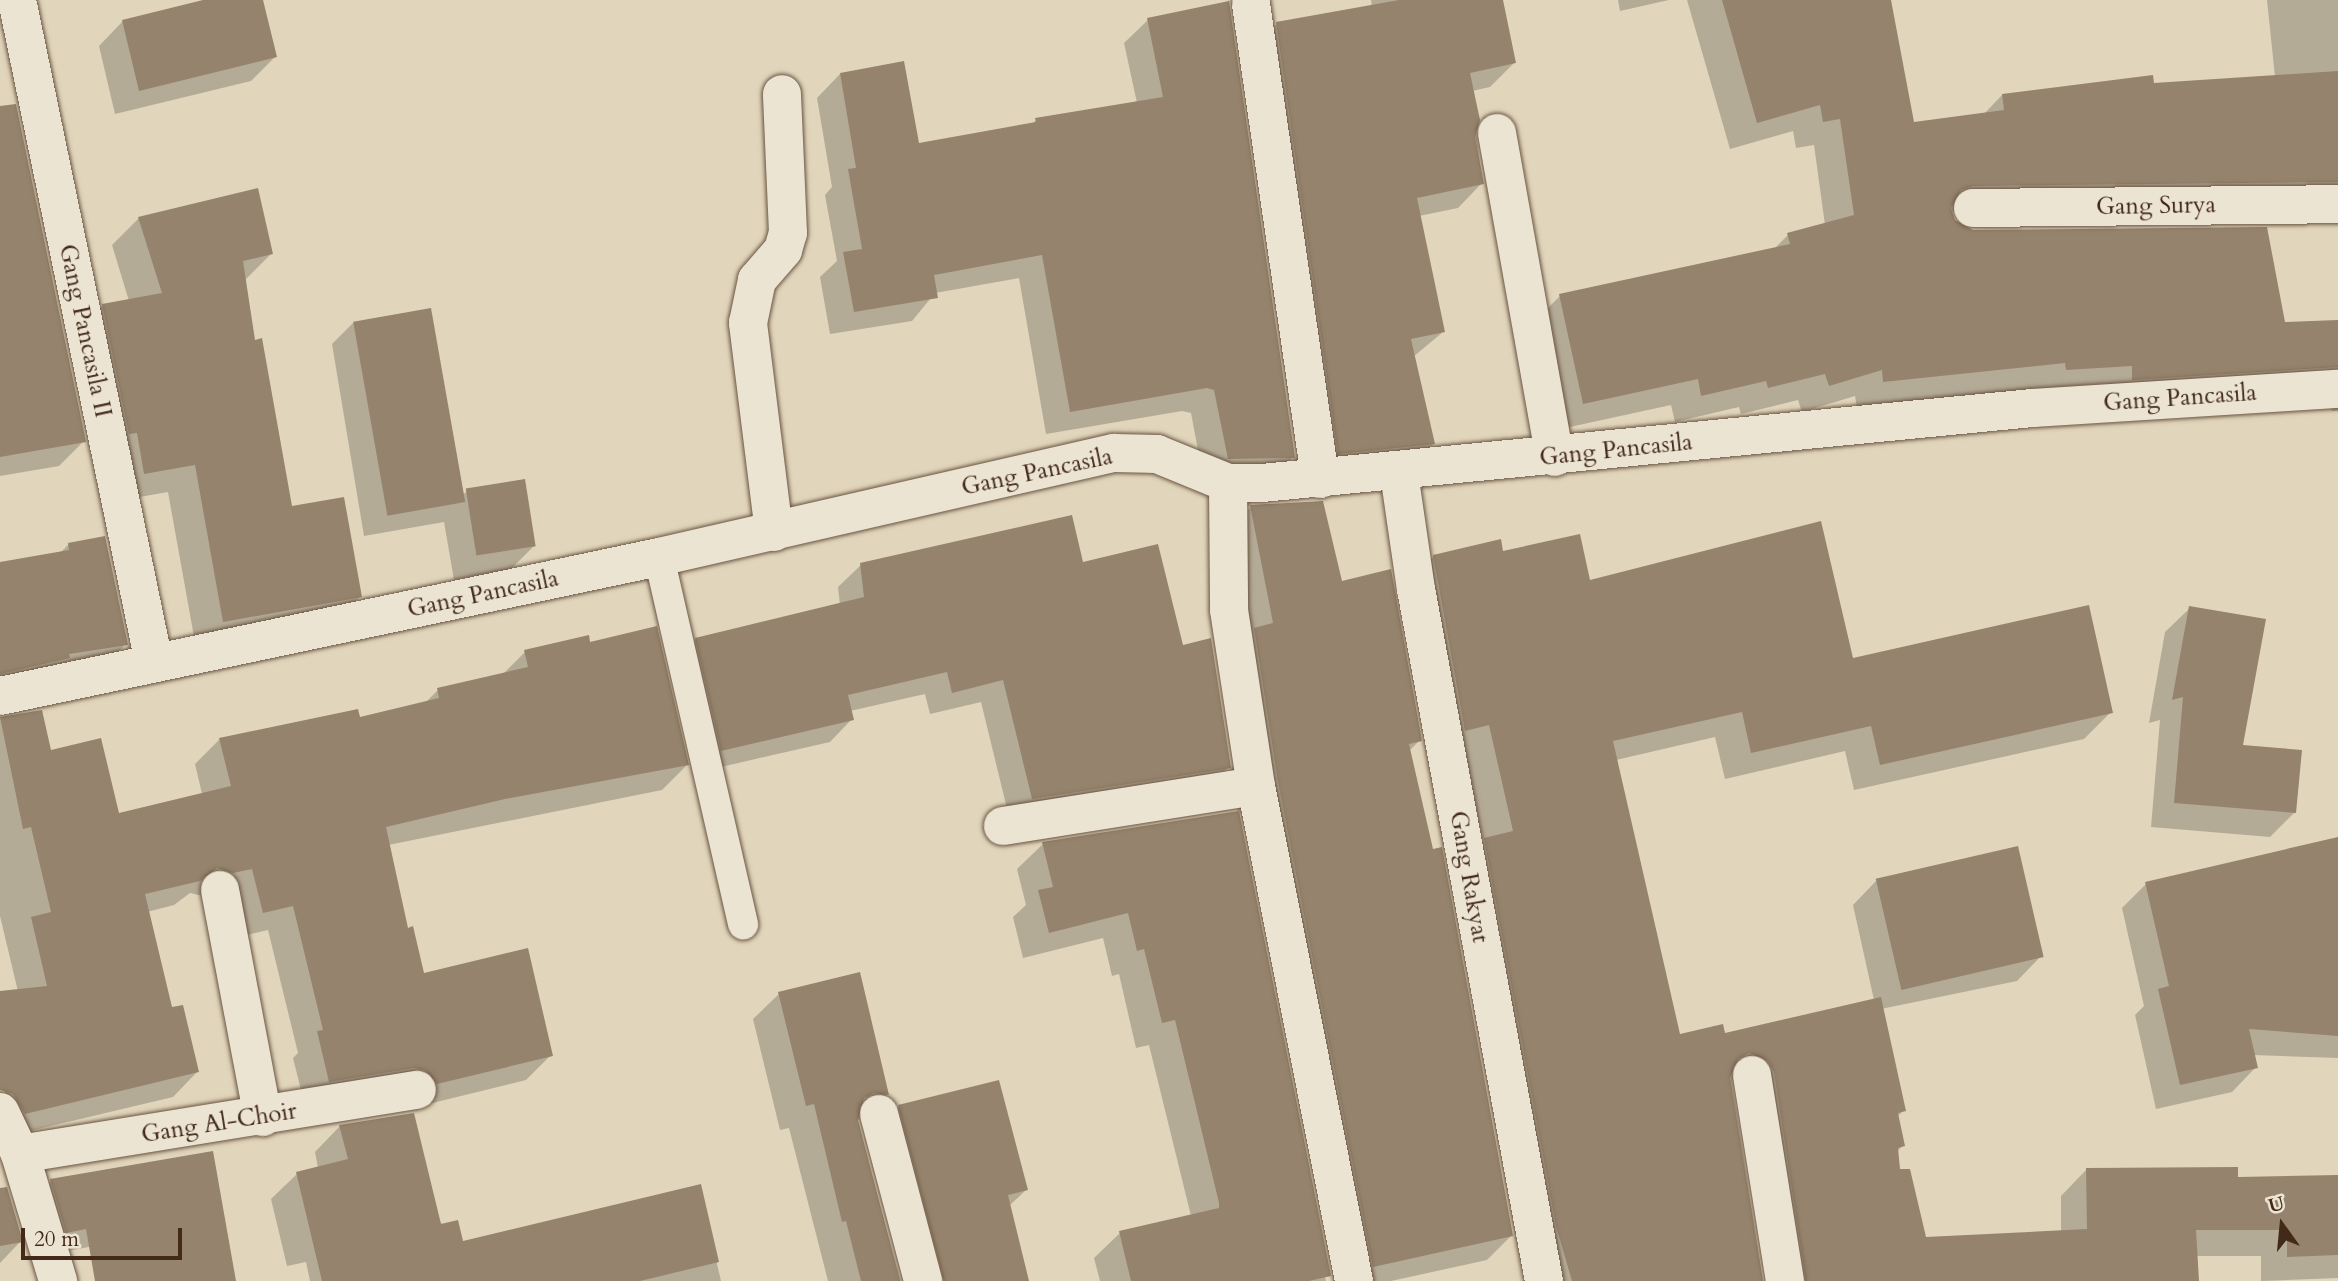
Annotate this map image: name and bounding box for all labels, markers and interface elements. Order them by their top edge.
street label: Gang Surya [2096,191,2216,221]
street label: Gang Pancasila II [53,242,117,420]
street label: Gang Pancasila [2102,378,2258,418]
street label: Gang Pancasila [1538,428,1694,472]
street label: Gang Pancasila [959,442,1115,502]
street label: Gang Pancasila [405,564,561,624]
street label: Gang Rakyat [1443,809,1495,945]
street label: Gang Al-Choir [139,1097,299,1149]
north arrow [2247,1190,2317,1260]
text: U [2266,1190,2287,1219]
scale bar [24,1214,186,1258]
text: 20 m [34,1225,79,1254]

